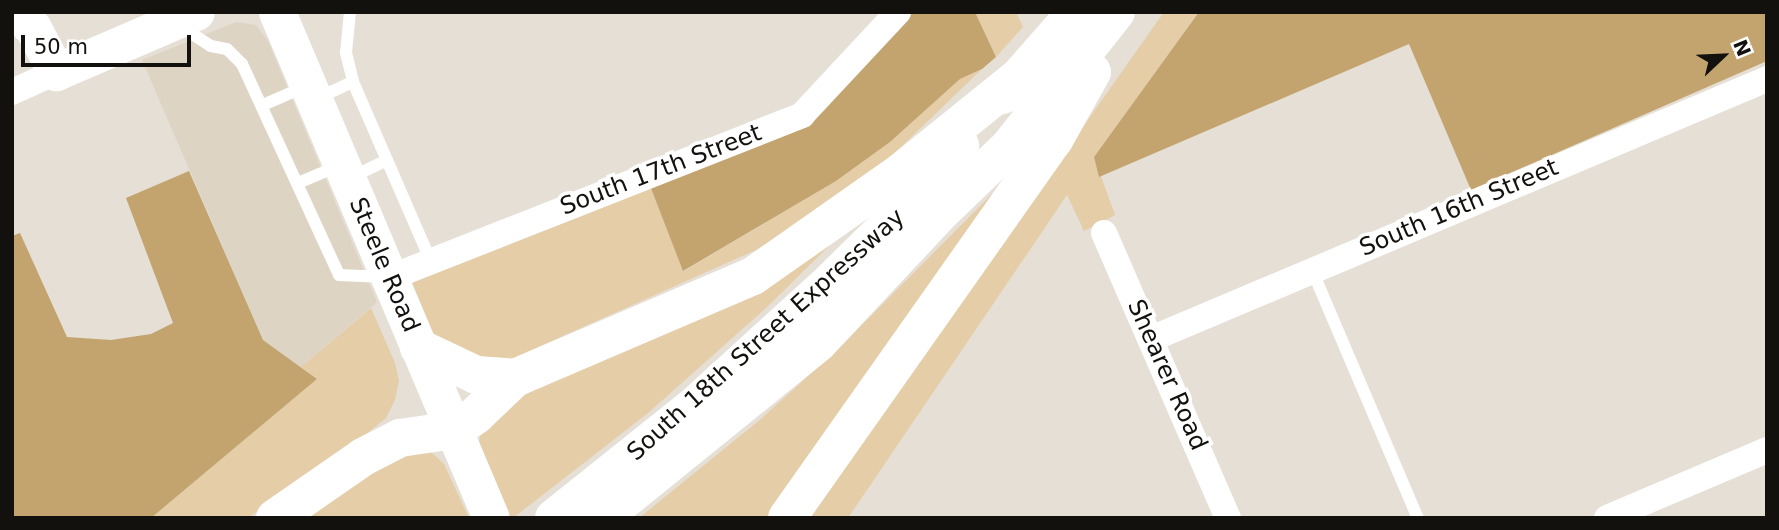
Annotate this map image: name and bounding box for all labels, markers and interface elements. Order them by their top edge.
scale bar [24,21,194,65]
north arrow [1688,21,1758,91]
text: 50 m [34,35,88,59]
text: N [1729,36,1756,59]
street label: South 17th Street [556,118,766,222]
street label: South 16th Street [1355,153,1563,263]
street label: Steele Road [343,193,425,337]
street label: South 18th Street Expressway [621,203,911,467]
street label: Shearer Road [1121,295,1213,455]

